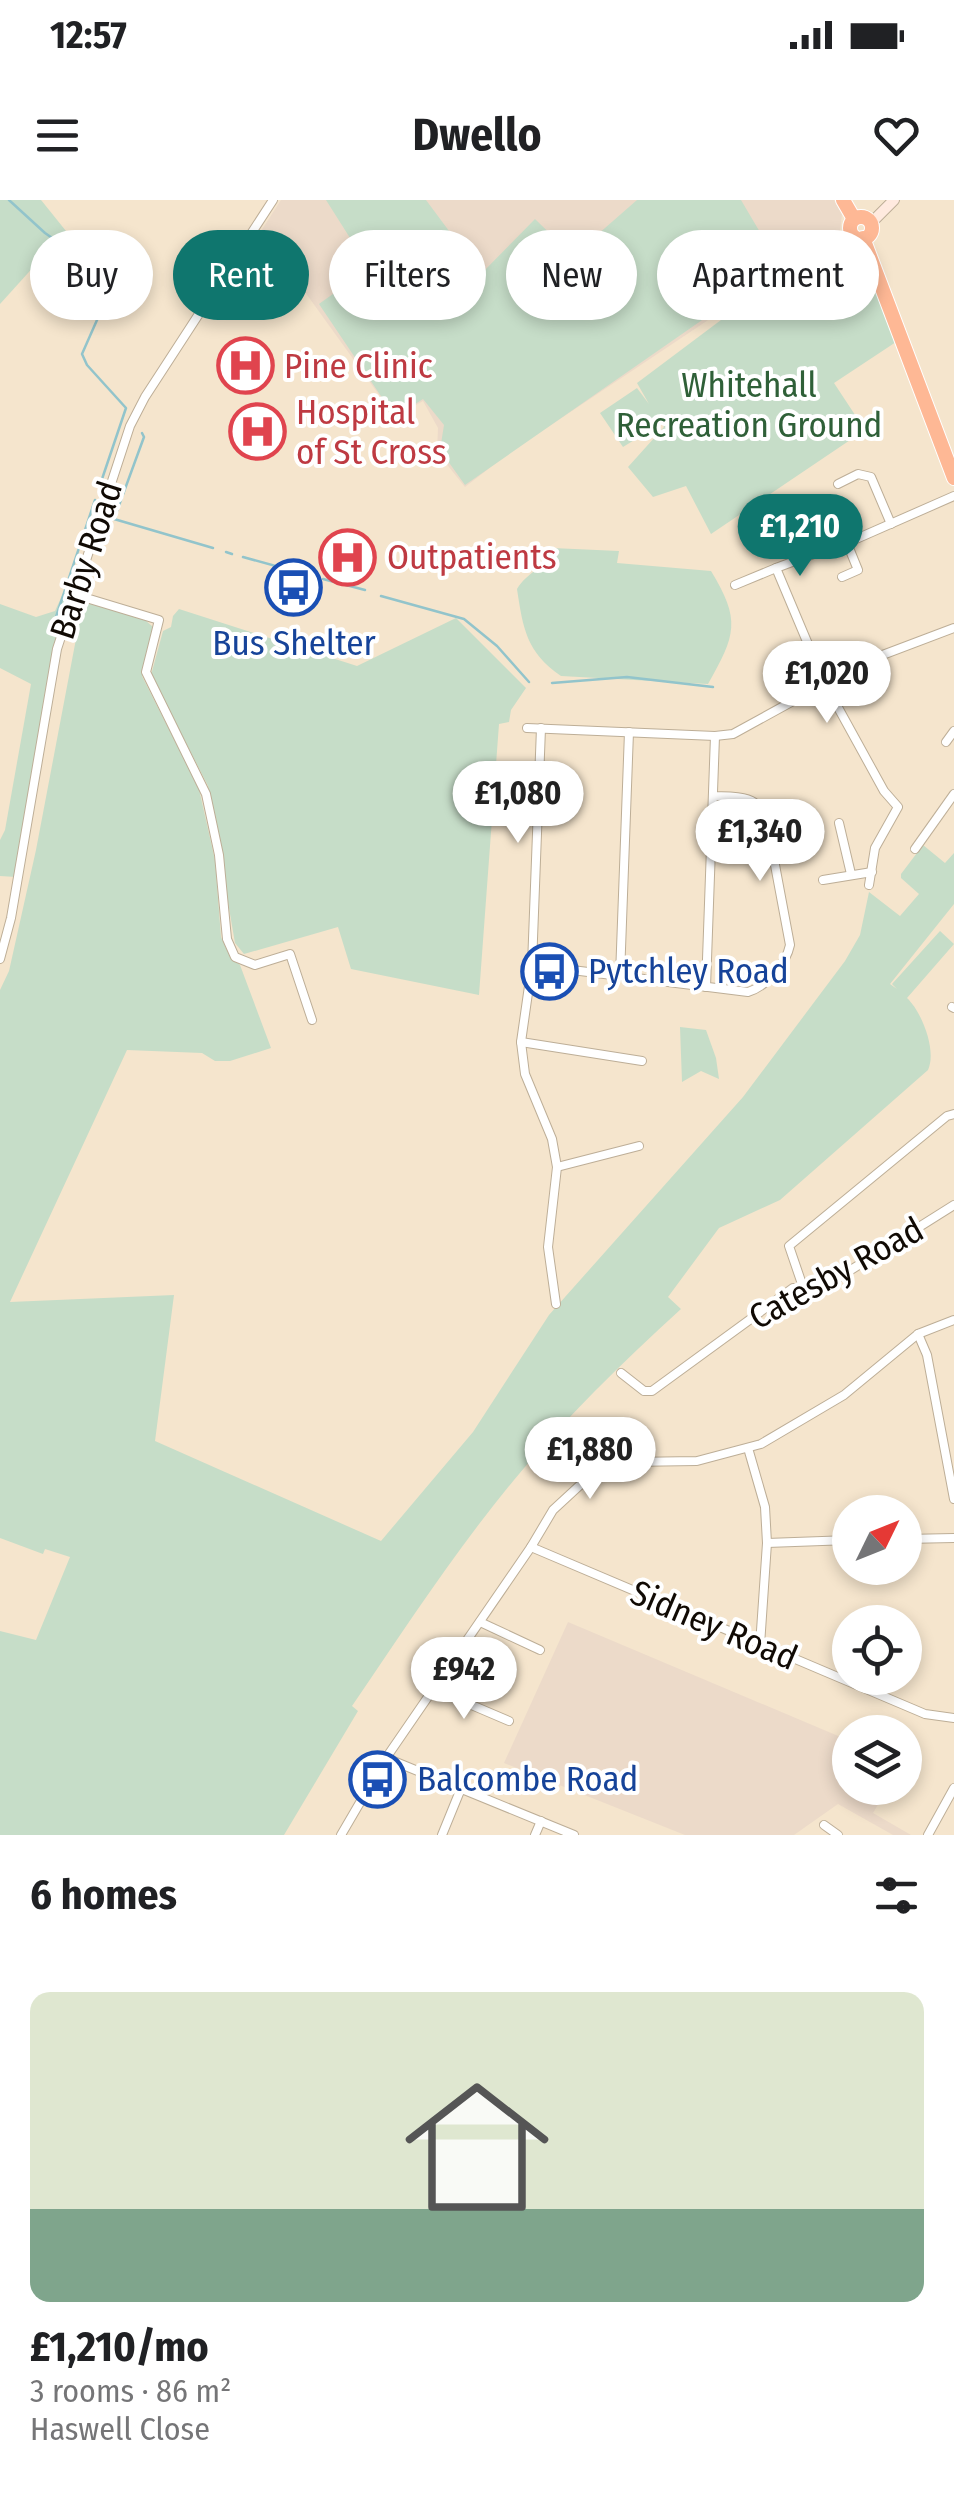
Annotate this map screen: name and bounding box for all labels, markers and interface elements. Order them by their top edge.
text: 12:57 [50,12,127,58]
icon: menu [30,108,85,163]
text: Dwello [413,108,541,162]
icon: heart [869,108,924,163]
chip: Buy [30,230,153,320]
chip: Rent [173,230,309,320]
chip: Filters [329,230,486,320]
chip: New [506,230,637,320]
chip: Apartment [657,230,879,320]
hospital icon: Pine Clinic [215,336,275,396]
place label: Pine Clinic [284,345,433,387]
park label: Whitehall Recreation Ground [616,364,882,446]
place label: Hospital of St Cross [296,391,447,473]
hospital icon: Hospital of St Cross [227,402,287,462]
street label: Barby Road [41,476,131,644]
pin: £1,210 [719,494,881,579]
text: £1,210 [760,507,840,545]
hospital icon: Outpatients [318,527,378,587]
place label: Outpatients [387,536,557,578]
bus stop icon: Bus Shelter [264,557,324,617]
place label: Bus Shelter [212,622,376,664]
pin: £1,020 [746,641,908,726]
text: £1,020 [785,654,869,692]
pin: £1,080 [437,761,599,846]
text: £1,080 [475,774,561,812]
pin: £1,340 [679,799,841,884]
text: £1,340 [718,812,802,850]
bus stop icon: Pytchley Road [519,941,579,1001]
place label: Pytchley Road [588,950,789,992]
street label: Catesby Road [742,1208,930,1338]
pin: £1,880 [509,1417,671,1502]
text: £1,880 [547,1430,633,1468]
north arrow [832,1495,922,1585]
map controls [832,1495,922,1805]
street label: Sidney Road [624,1571,804,1679]
button: locate [832,1605,922,1695]
pin: £942 [405,1637,523,1722]
text: £942 [433,1650,495,1688]
button: layers [832,1715,922,1805]
bus stop icon: Balcombe Road [348,1749,408,1809]
place label: Balcombe Road [417,1758,638,1800]
icon: filters [869,1868,924,1923]
text: 6 homes [30,1870,177,1920]
icon: home [387,2057,567,2237]
text: £1,210/mo [30,2322,209,2372]
text: 3 rooms · 86 m² [30,2372,231,2410]
text: Haswell Close [30,2410,210,2448]

